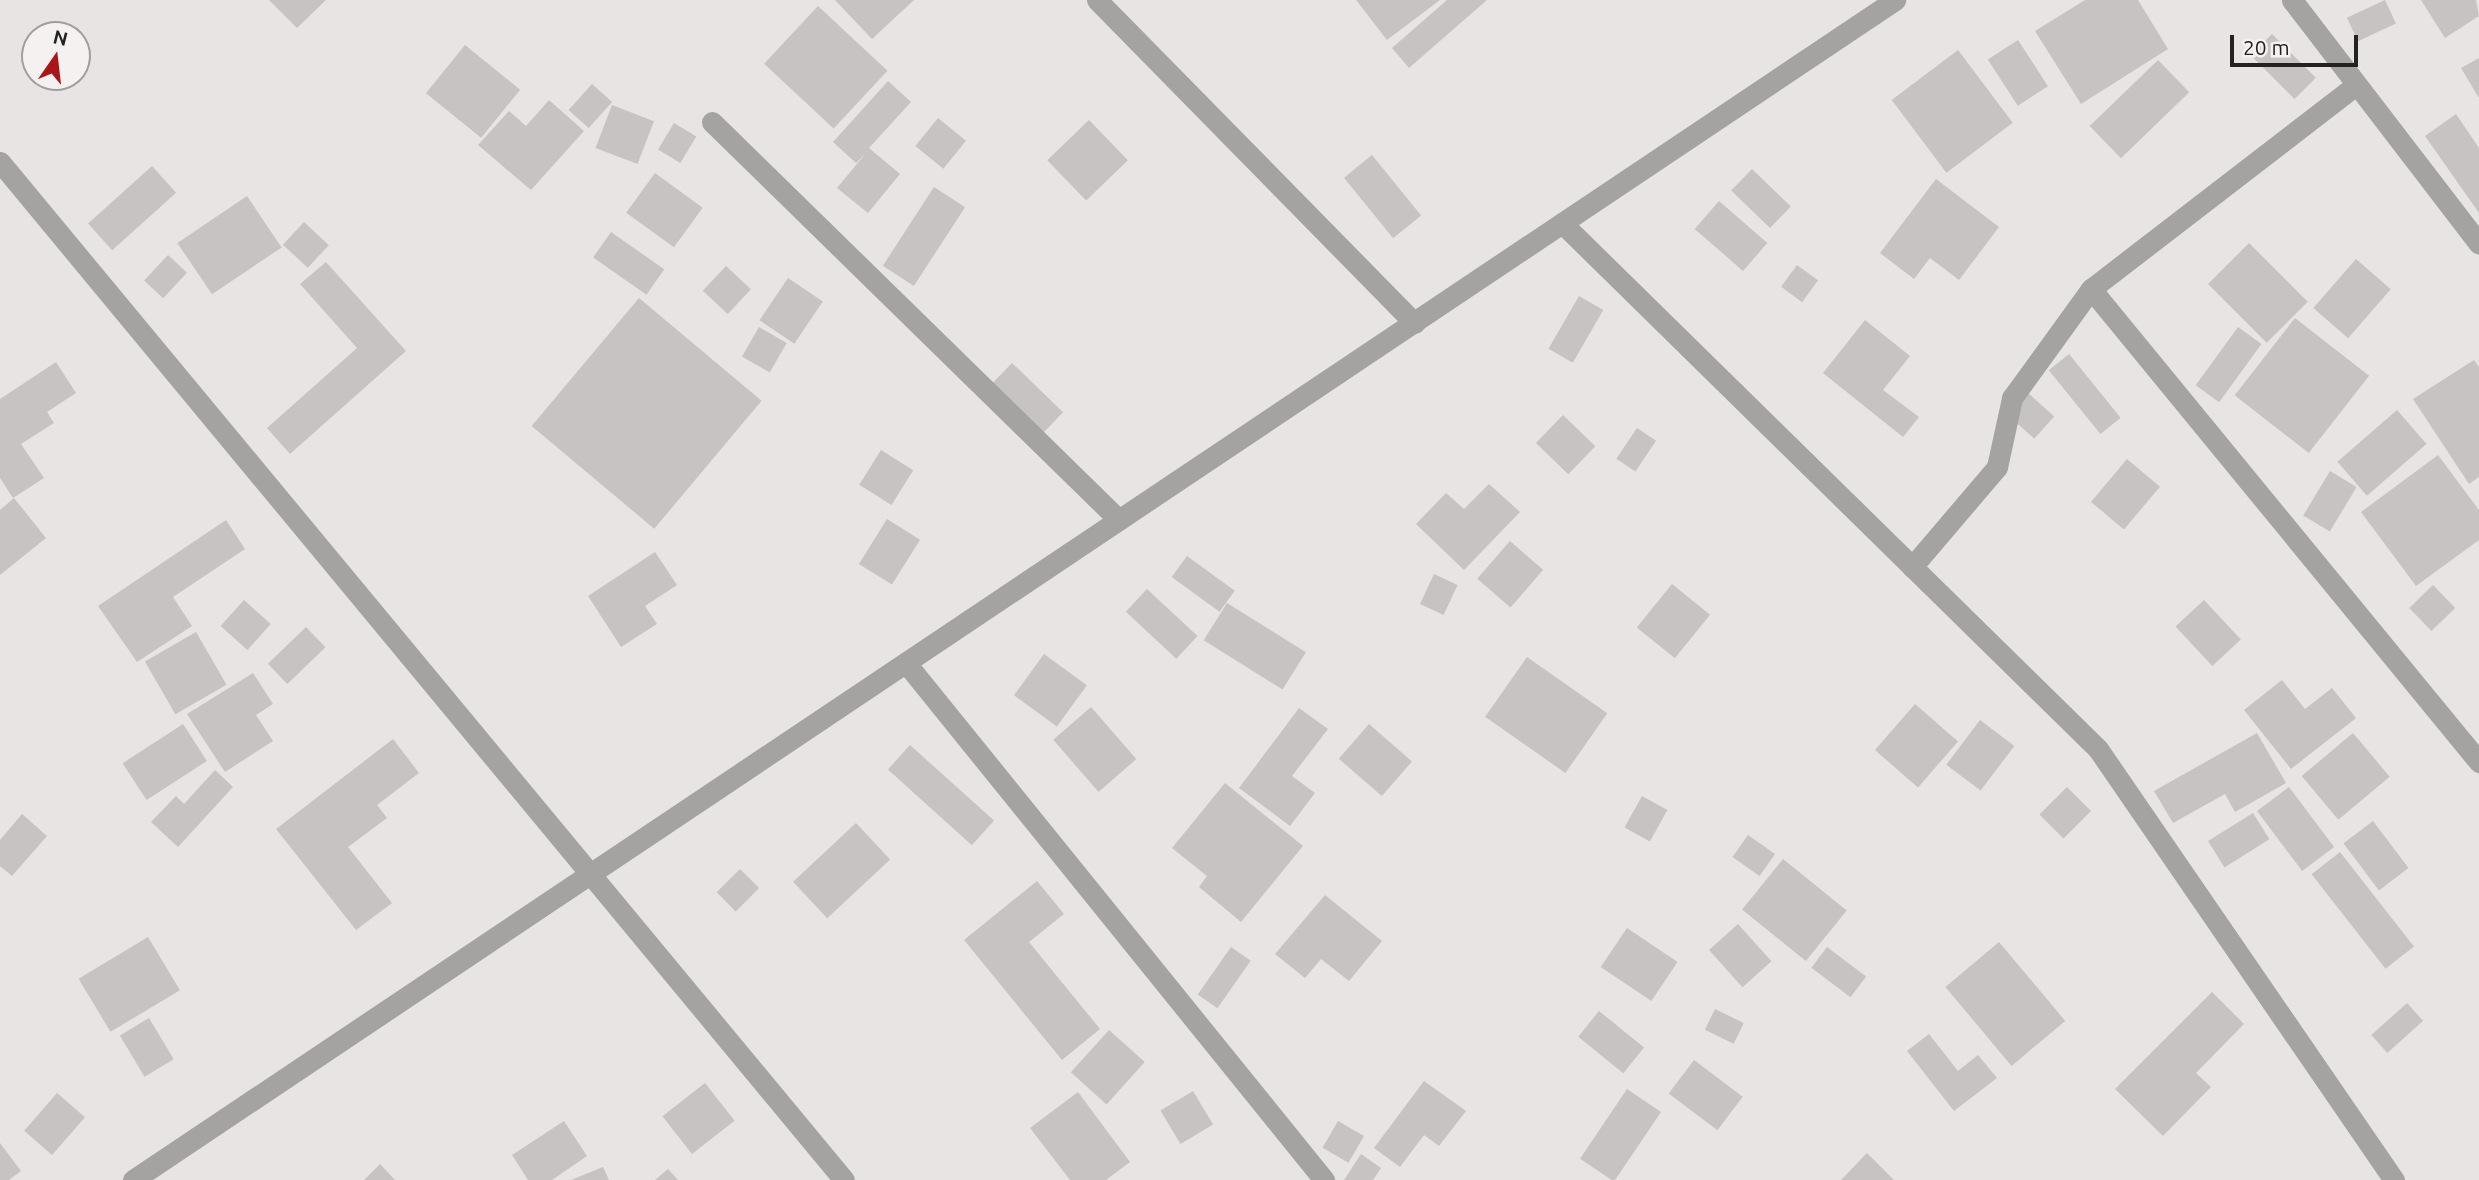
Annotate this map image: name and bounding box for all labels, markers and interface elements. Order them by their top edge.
north arrow [21,21,91,91]
scale bar [2234,21,2362,65]
text: N [51,25,70,50]
text: 20 m [2243,35,2290,59]

